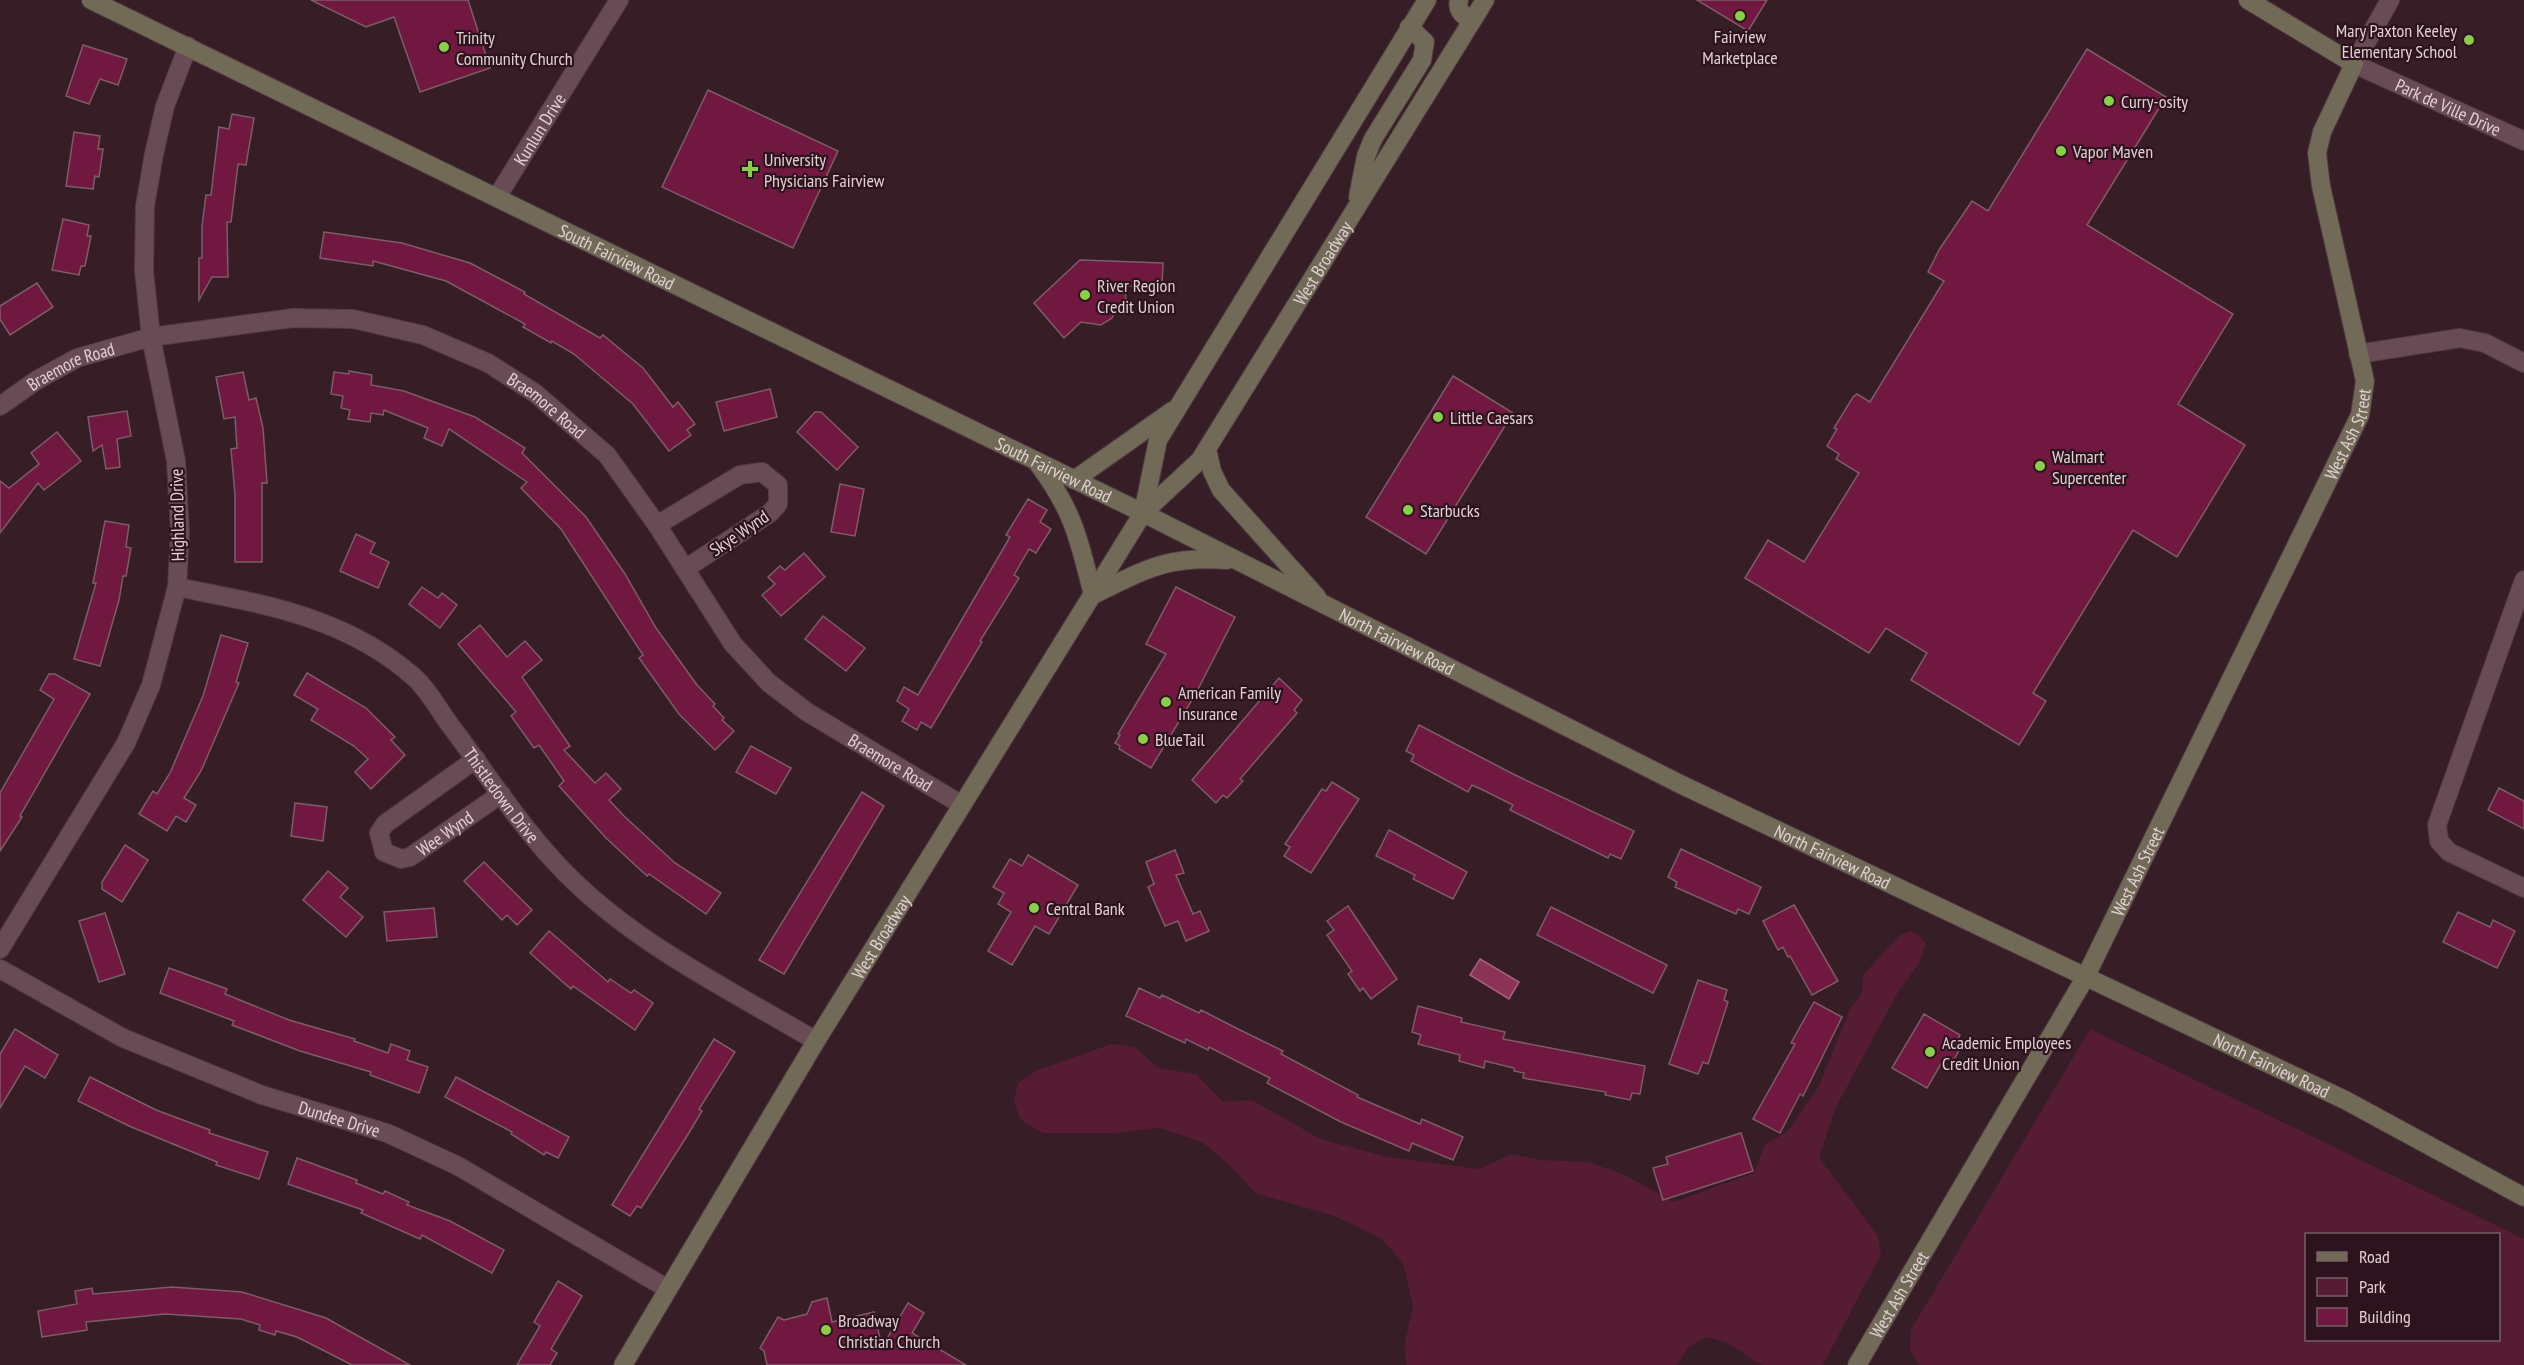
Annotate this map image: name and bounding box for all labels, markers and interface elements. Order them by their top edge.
marker: Fairview Marketplace [1733,9,1747,23]
place label: Mary Paxton Keeley Elementary School [2336,19,2458,63]
place label: Fairview Marketplace [1702,25,1778,69]
place label: Trinity Community Church [456,26,573,70]
marker: Mary Paxton Keeley Elementary School [2462,33,2476,47]
marker: Trinity Community Church [437,40,451,54]
street label: Park de Ville Drive [2392,73,2505,141]
street label: Kunlun Drive [508,89,570,169]
place label: Curry-osity [2121,90,2188,113]
marker: Curry-osity [2102,94,2116,108]
place label: Vapor Maven [2072,140,2153,163]
marker: Vapor Maven [2054,144,2068,158]
place label: University Physicians Fairview [764,148,885,192]
marker: University Physicians Fairview [741,160,759,178]
street label: West Broadway [1287,216,1357,309]
street label: South Fairview Road [555,218,679,294]
place label: River Region Credit Union [1097,274,1175,318]
marker: River Region Credit Union [1078,288,1092,302]
street label: Braemore Road [22,336,117,395]
street label: Braemore Road [503,367,591,443]
street label: West Ash Street [2319,387,2375,483]
place label: Little Caesars [1450,406,1534,429]
marker: Little Caesars [1431,410,1445,424]
street label: South Fairview Road [992,431,1116,507]
place label: Walmart Supercenter [2052,445,2126,489]
marker: Walmart Supercenter [2033,459,2047,473]
street label: Highland Drive [165,468,189,562]
place label: Starbucks [1420,499,1480,522]
marker: Starbucks [1401,503,1415,517]
street label: Skye Wynd [705,505,773,561]
street label: North Fairview Road [1336,603,1459,680]
place label: American Family Insurance [1178,681,1281,725]
marker: American Family Insurance [1159,695,1173,709]
street label: Braemore Road [844,728,937,796]
place label: BlueTail [1155,728,1206,751]
marker: BlueTail [1136,732,1150,746]
street label: Thistledown Drive [459,743,545,847]
street label: Wee Wynd [412,805,478,861]
street label: North Fairview Road [1771,819,1895,894]
street label: West Ash Street [2106,823,2169,920]
street label: West Broadway [846,890,915,983]
place label: Central Bank [1046,897,1125,920]
marker: Central Bank [1027,901,1041,915]
street label: North Fairview Road [2210,1028,2334,1103]
place label: Academic Employees Credit Union [1942,1031,2071,1075]
marker: Academic Employees Credit Union [1923,1045,1937,1059]
street label: Dundee Drive [296,1095,383,1142]
legend [2305,1233,2500,1341]
text: Road [2359,1245,2390,1268]
street label: West Ash Street [1864,1247,1933,1342]
text: Park [2359,1275,2386,1298]
text: Building [2359,1305,2411,1328]
place label: Broadway Christian Church [838,1309,940,1353]
marker: Broadway Christian Church [819,1323,833,1337]

